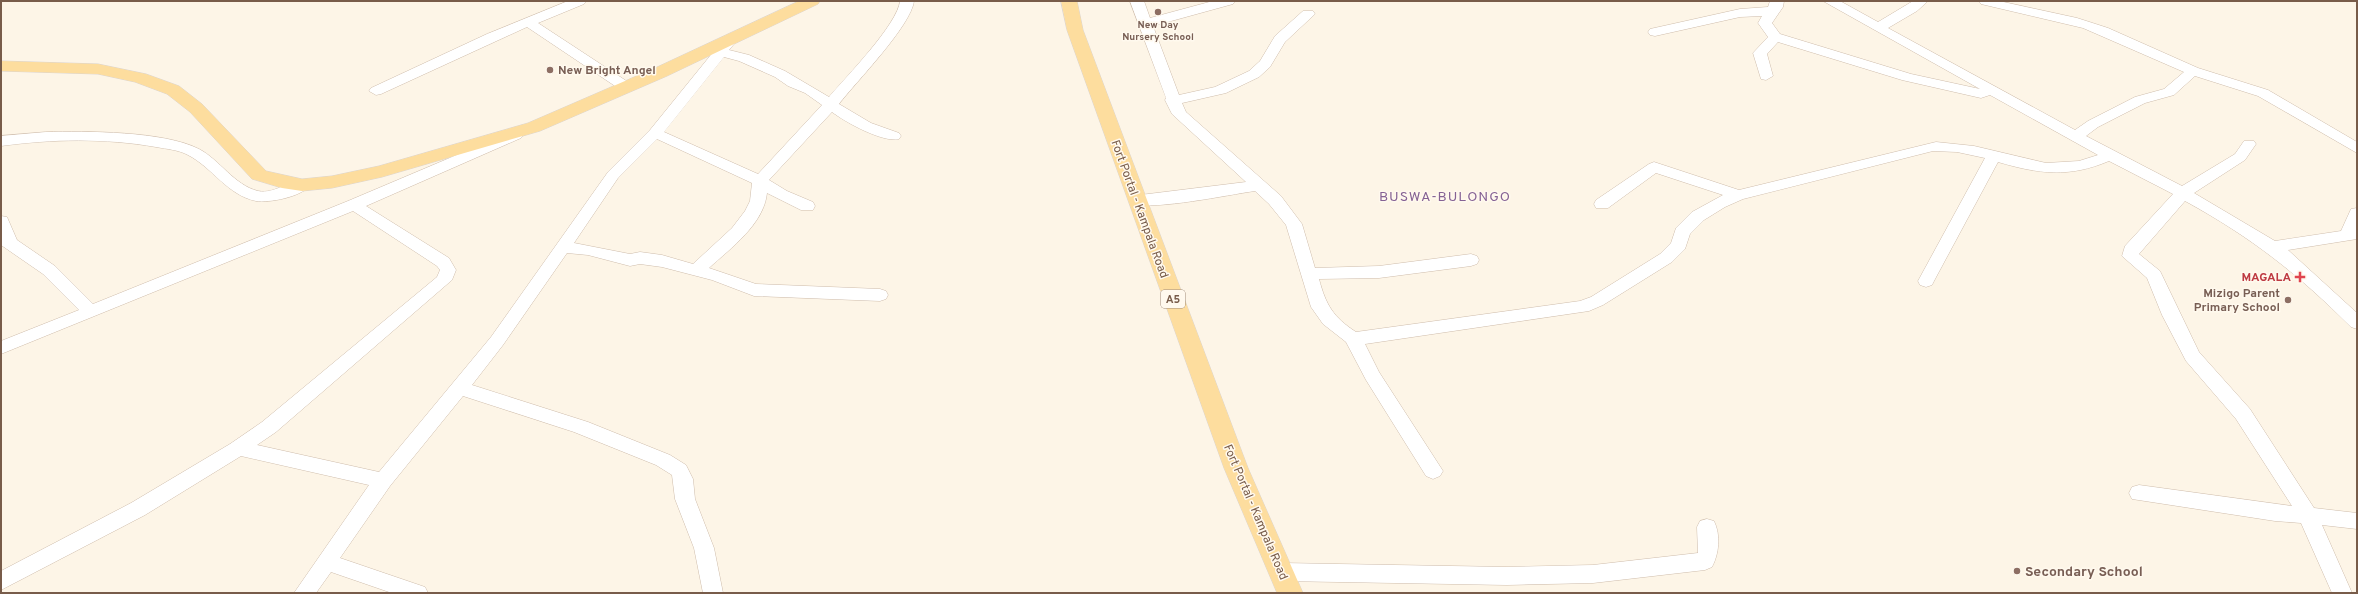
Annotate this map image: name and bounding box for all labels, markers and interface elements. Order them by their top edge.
marker: New Day Nursery School [1153,7,1163,17]
place label: New Day Nursery School [1122,19,1194,44]
place label: New Bright Angel [558,63,656,79]
marker: New Bright Angel [545,65,555,75]
street label: Fort Portal - Kampala Road [1107,138,1172,281]
district label: BUSWA-BULONGO [1379,189,1511,206]
place label: MAGALA [2241,270,2291,286]
marker: MAGALA [2294,271,2306,283]
place label: Mizigo Parent Primary School [2194,286,2280,316]
road number: A5 [1161,290,1185,308]
marker: Mizigo Parent Primary School [2283,295,2293,305]
street label: Fort Portal - Kampala Road [1219,442,1291,583]
place label: Secondary School [2025,564,2143,581]
marker: Secondary School [2012,566,2022,576]

